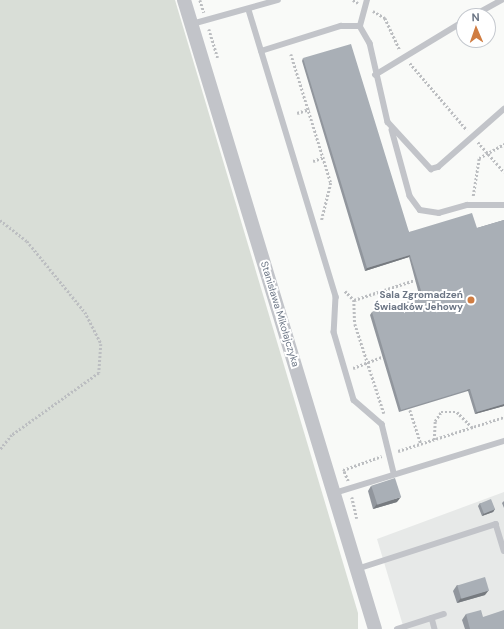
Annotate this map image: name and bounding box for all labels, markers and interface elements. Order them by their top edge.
north arrow [456,8,496,48]
text: N [471,10,480,24]
street label: Stanisława Mikołajczyka [258,260,302,368]
place label: Sala Zgromadzeń Świadków Jehowy [374,288,463,312]
marker: Sala Zgromadzeń Świadków Jehowy [466,295,476,305]

